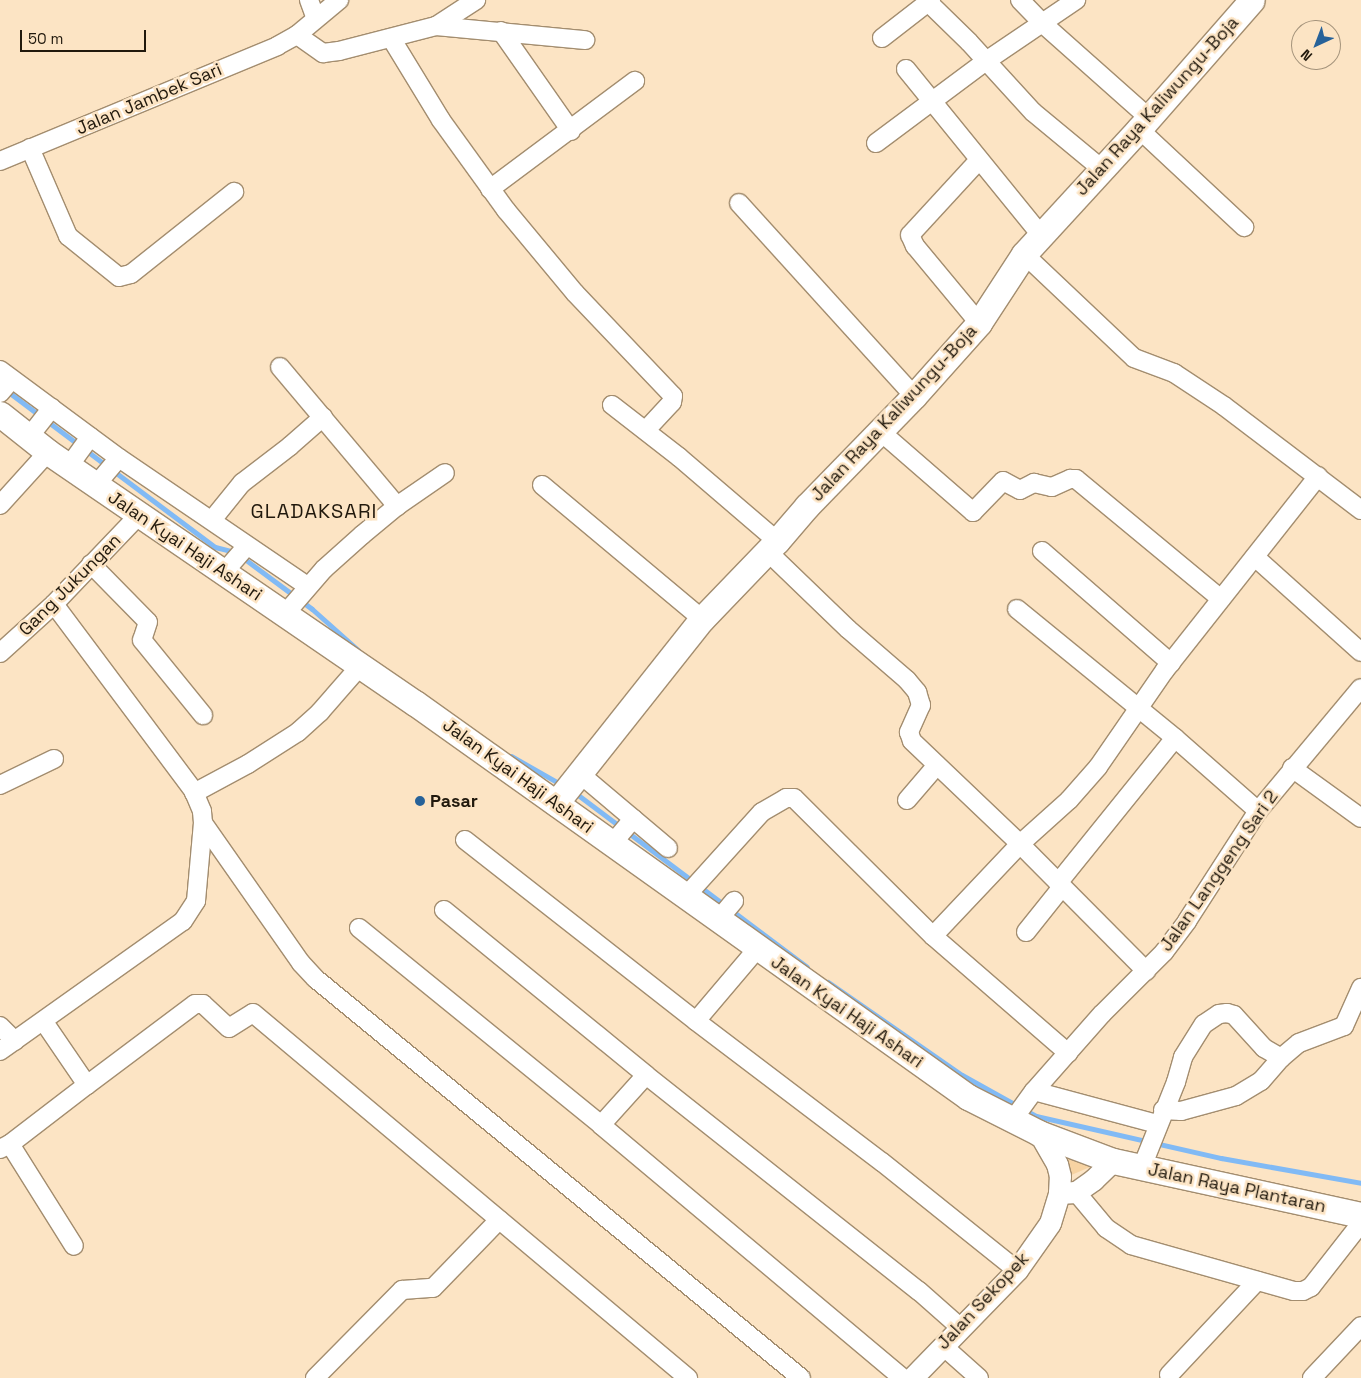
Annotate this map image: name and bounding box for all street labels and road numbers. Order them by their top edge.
street label: Jalan Raya Kaliwungu-Boja [1071,12,1243,200]
street label: Jalan Jambek Sari [73,59,225,139]
street label: Jalan Raya Kaliwungu-Boja [806,320,982,506]
street label: Jalan Kyai Haji Ashari [104,486,266,606]
street label: Gang Jukungan [15,530,125,640]
street label: Jalan Kyai Haji Ashari [438,714,598,838]
street label: Jalan Langgeng Sari 2 [1155,786,1283,956]
street label: Jalan Kyai Haji Ashari [767,951,927,1073]
street label: Jalan Raya Plantaran [1146,1159,1328,1217]
street label: Jalan Sekopek [932,1248,1034,1354]

